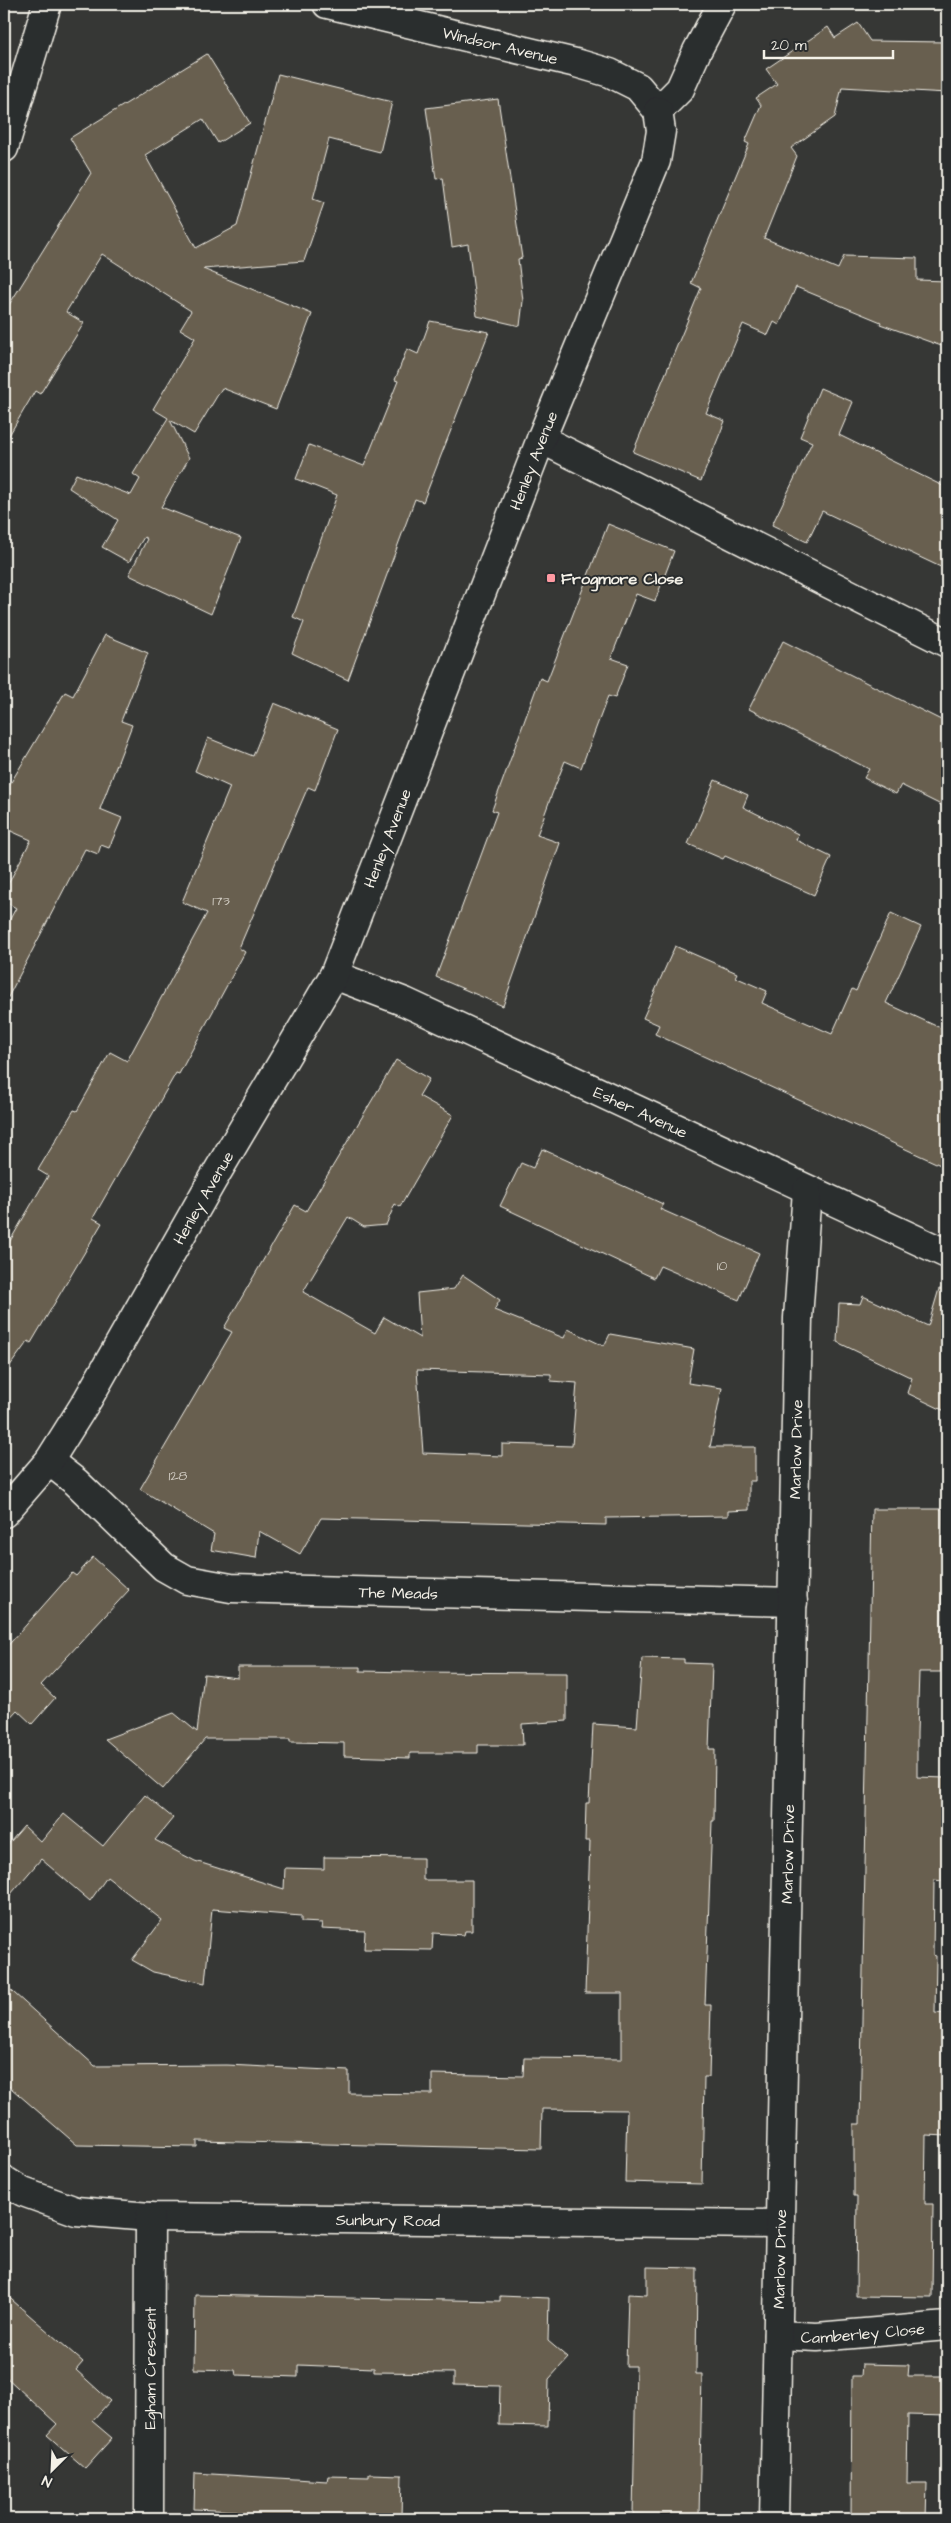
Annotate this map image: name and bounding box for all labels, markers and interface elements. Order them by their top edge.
street label: Windsor Avenue [440,22,560,70]
scale bar [764,28,892,60]
text: 20 m [771,35,807,56]
street label: Henley Avenue [505,408,564,513]
place label: Frogmore Close [561,568,683,592]
marker: Frogmore Close [545,572,557,584]
street label: Henley Avenue [359,785,417,891]
house number: 173 [212,891,230,911]
street label: Esher Avenue [590,1081,691,1144]
street label: Henley Avenue [168,1147,240,1249]
house number: 10 [717,1256,727,1276]
street label: Marlow Drive [784,1399,808,1499]
house number: 128 [169,1466,187,1486]
street label: The Meads [358,1581,438,1605]
street label: Marlow Drive [776,1804,800,1904]
street label: Sunbury Road [336,2209,440,2233]
street label: Marlow Drive [768,2209,792,2309]
street label: Egham Crescent [139,2306,162,2429]
street label: Camberley Close [800,2318,926,2349]
north arrow [28,2446,78,2496]
text: N [39,2470,55,2492]

